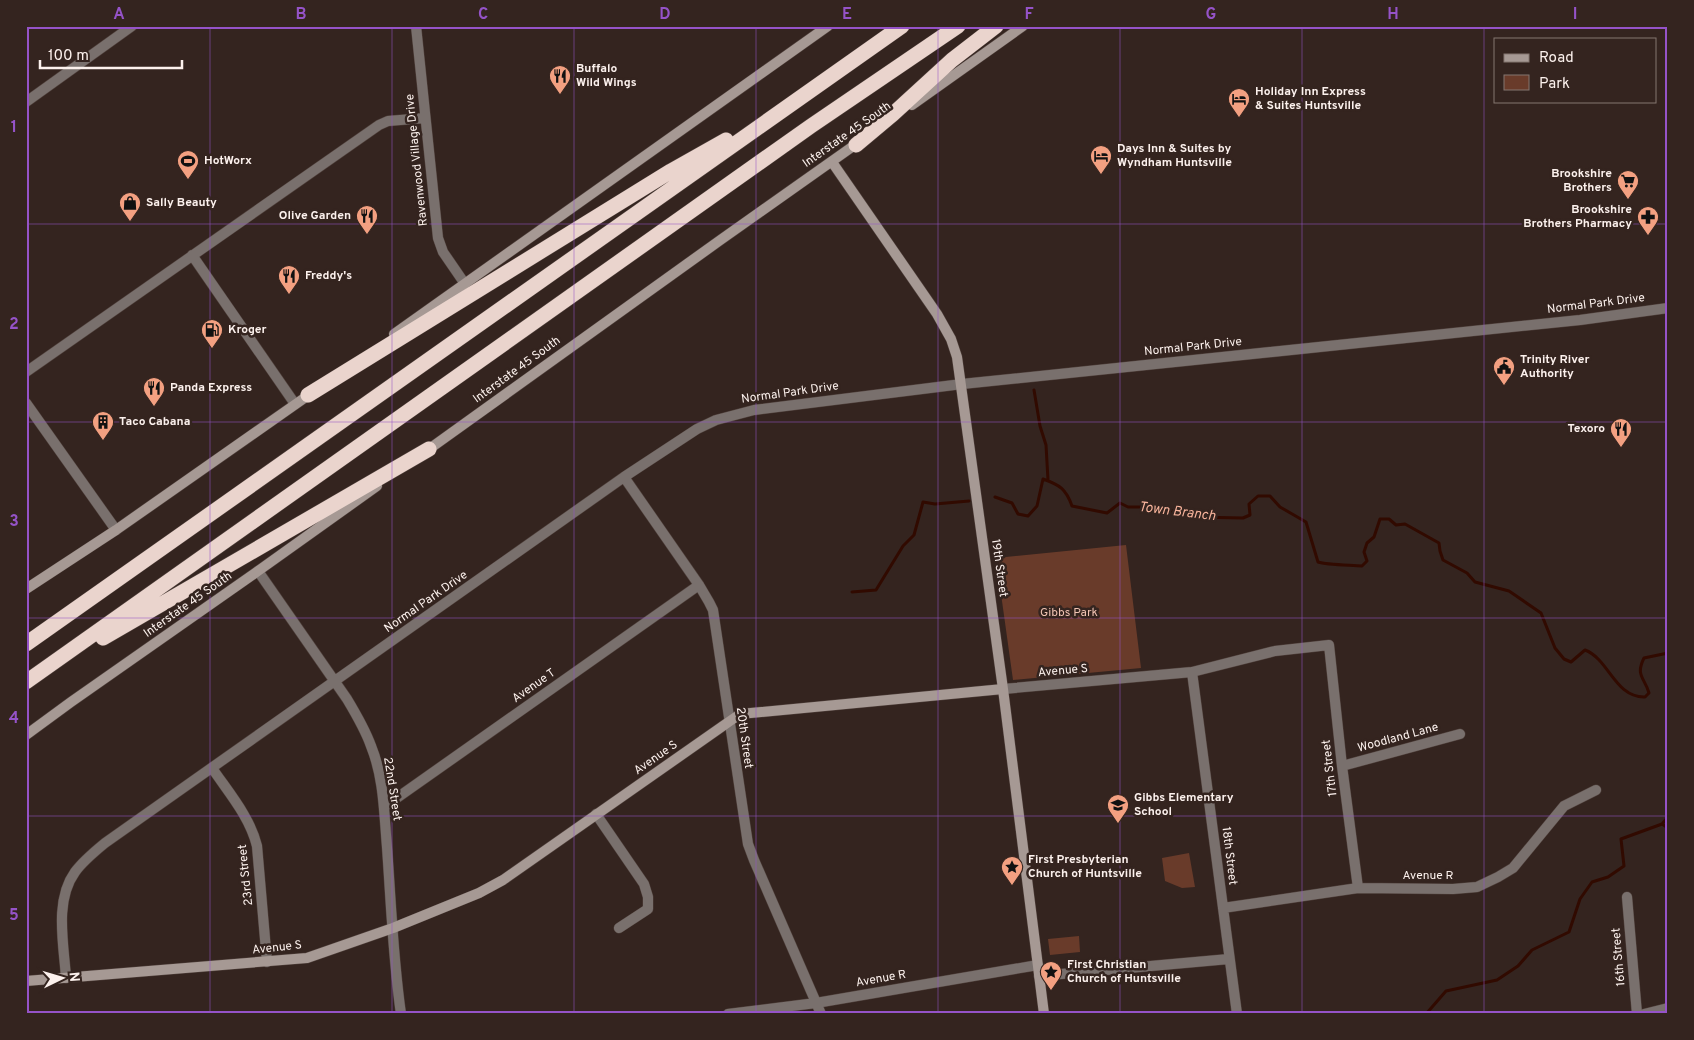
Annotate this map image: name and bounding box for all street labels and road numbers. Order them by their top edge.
street label: Ravenwood Village Drive [402,93,432,227]
street label: Interstate 45 South [800,98,894,172]
street label: Normal Park Drive [1546,290,1646,318]
street label: Interstate 45 South [470,333,564,407]
street label: Normal Park Drive [1143,334,1243,360]
street label: Normal Park Drive [740,378,840,408]
street label: 19th Street [987,538,1011,598]
street label: Normal Park Drive [381,567,471,637]
street label: Interstate 45 South [141,568,235,642]
street label: Avenue S [1037,661,1089,681]
street label: Avenue T [509,665,559,707]
street label: 20th Street [732,706,756,770]
street label: Woodland Lane [1356,720,1440,756]
street label: Avenue S [631,737,681,779]
street label: 17th Street [1319,739,1341,797]
street label: 22nd Street [379,756,405,822]
street label: 18th Street [1217,826,1241,886]
street label: 23rd Street [235,844,257,906]
street label: Avenue R [1403,868,1453,884]
street label: 16th Street [1608,927,1630,987]
street label: Avenue S [251,937,303,959]
street label: Avenue R [855,967,907,991]

